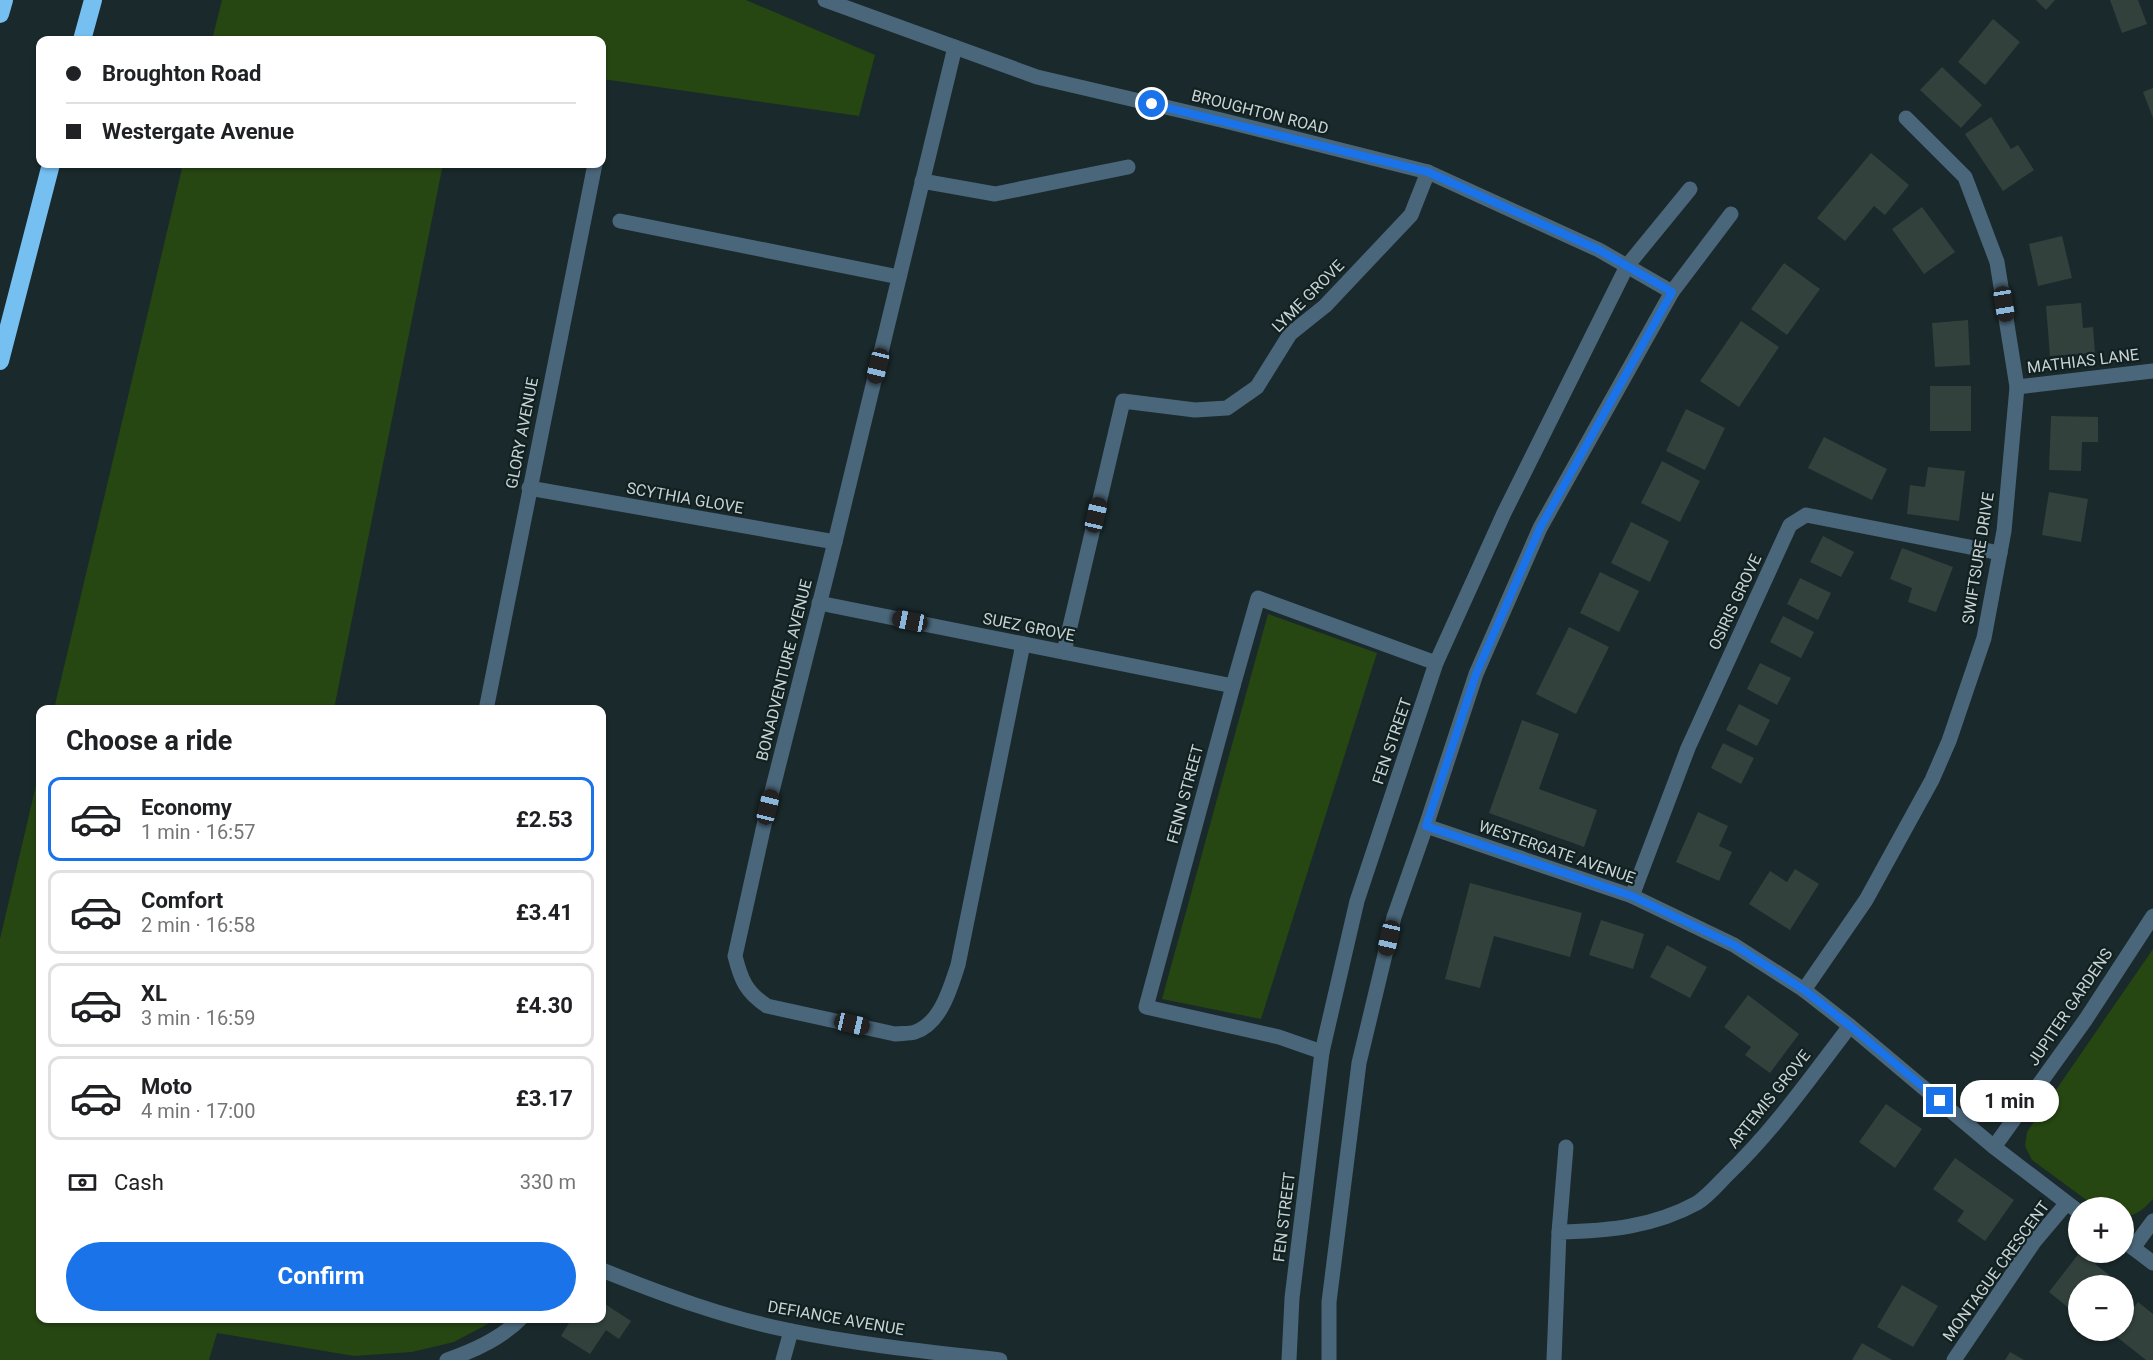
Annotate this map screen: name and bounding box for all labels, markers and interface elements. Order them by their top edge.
text: Broughton Road [102,61,261,86]
street label: BROUGHTON ROAD [1189,86,1331,138]
route start [1138,90,1165,117]
text: Westergate Avenue [102,119,294,144]
street label: LYME GROVE [1268,256,1348,336]
car [1992,285,2016,323]
street label: MATHIAS LANE [2026,345,2140,377]
car [865,346,891,386]
street label: GLORY AVENUE [502,376,542,490]
street label: SCYTHIA GLOVE [625,478,745,518]
street label: SWIFTSURE DRIVE [1958,491,1998,625]
car [1083,495,1109,535]
street label: OSIRIS GROVE [1705,551,1765,653]
street label: BONADVENTURE AVENUE [752,577,816,763]
car [891,609,929,633]
street label: SUEZ GROVE [981,609,1077,645]
street label: FEN STREET [1368,695,1416,787]
text: Choose a ride [66,725,232,757]
street label: FENN STREET [1163,742,1207,845]
car [755,787,781,827]
icon: car [69,792,123,846]
text: Economy [141,795,232,820]
text: £2.53 [516,807,573,832]
street label: WESTERGATE AVENUE [1476,816,1638,888]
text: 1 min · 16:57 [141,820,256,844]
icon: car [69,885,123,939]
text: Comfort [141,888,223,913]
text: £3.41 [516,900,573,925]
text: 2 min · 16:58 [141,913,256,937]
car [1376,918,1402,958]
street label: JUPITER GARDENS [2024,945,2116,1069]
icon: car [69,978,123,1032]
text: XL [141,981,167,1006]
text: £4.30 [516,993,573,1018]
text: 3 min · 16:59 [141,1006,256,1030]
car [832,1011,872,1037]
street label: ARTEMIS GROVE [1724,1046,1814,1152]
icon: car [69,1071,123,1125]
text: Moto [141,1074,192,1099]
callout: 1 min [1961,1080,2060,1122]
text: £3.17 [516,1086,573,1111]
route end [1926,1087,1953,1114]
text: 1 min [1984,1089,2035,1113]
text: 4 min · 17:00 [141,1099,256,1123]
icon: cash [66,1166,99,1199]
text: Cash [114,1170,164,1195]
text: 330 m [520,1170,576,1194]
street label: FEN STREET [1269,1171,1299,1263]
street label: MONTAGUE CRESCENT [1939,1197,2054,1345]
map controls [2068,1197,2134,1341]
button: + [2068,1197,2134,1263]
button: Confirm [66,1242,576,1311]
button: − [2068,1275,2134,1341]
street label: DEFIANCE AVENUE [766,1297,906,1339]

